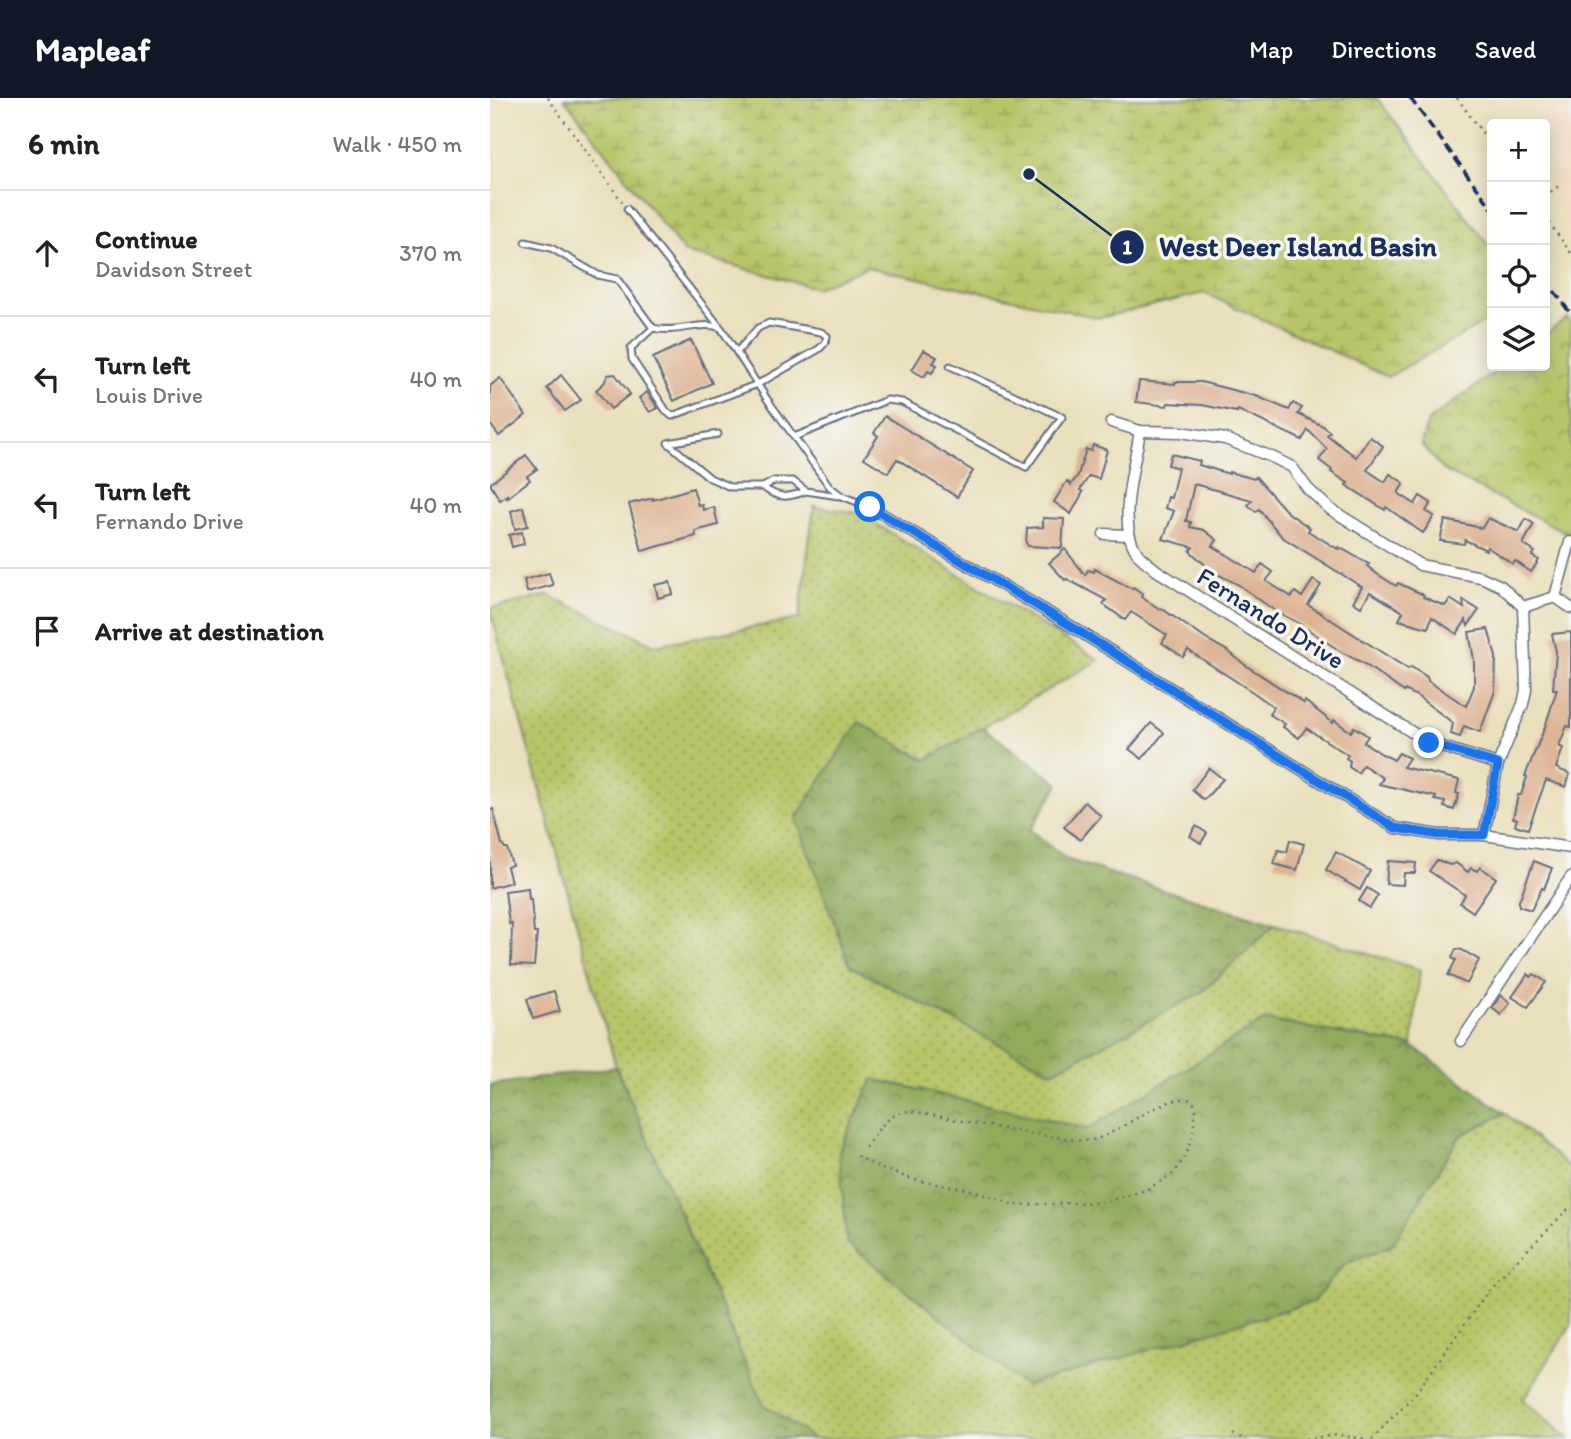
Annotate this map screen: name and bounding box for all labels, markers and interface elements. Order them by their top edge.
text: Mapleaf [35,30,150,69]
text: Map [1249,35,1293,64]
text: Directions [1331,35,1437,64]
text: Saved [1475,35,1536,64]
map controls [1487,119,1550,371]
button: + [1487,119,1550,182]
text: 6 min [28,125,100,162]
text: Walk · 450 m [332,130,462,158]
button: − [1487,182,1550,245]
callout: West Deer Island Basin [1110,222,1451,271]
text: Continue [95,223,198,255]
text: West Deer Island Basin [1159,229,1437,263]
icon: ahead [28,234,66,272]
text: 1 [1122,234,1132,259]
text: 370 m [399,239,462,267]
button: locate [1487,245,1550,308]
text: Davidson Street [95,255,252,283]
button: layers [1487,308,1550,371]
text: Turn left [95,349,191,381]
icon: left [28,360,66,398]
text: 40 m [409,365,462,393]
text: Louis Drive [95,381,203,409]
text: Turn left [95,475,191,507]
icon: left [28,486,66,524]
text: 40 m [409,491,462,519]
route start [854,491,885,522]
text: Fernando Drive [95,507,244,535]
street label: Fernando Drive [1191,560,1351,676]
icon: arrive [28,612,66,650]
text: Arrive at destination [95,615,324,647]
route end [1413,727,1444,758]

